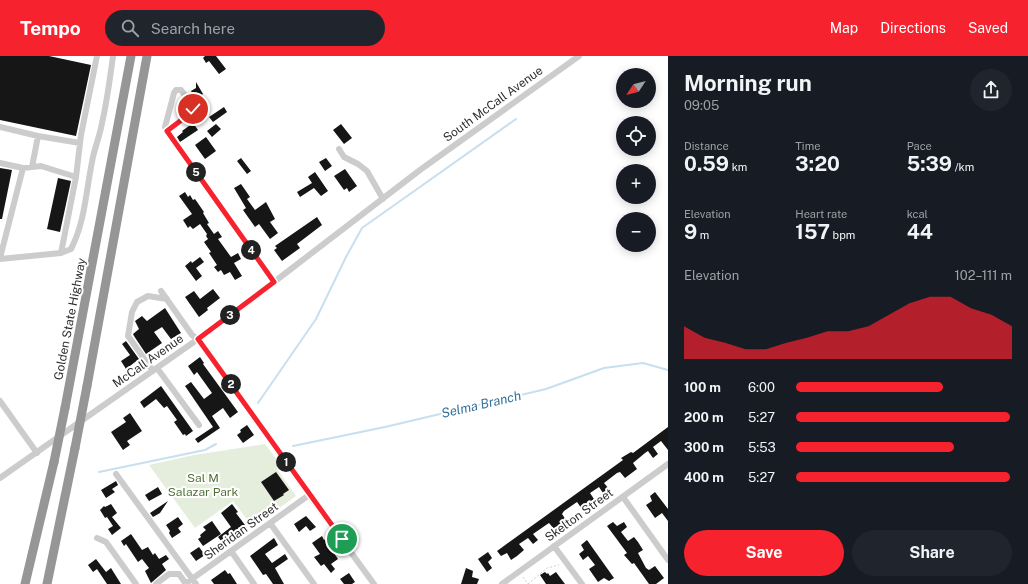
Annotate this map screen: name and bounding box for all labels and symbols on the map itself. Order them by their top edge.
street label: South McCall Avenue [441,63,546,145]
north arrow [616,68,656,108]
pin [176,92,210,126]
pin: 5 [186,162,206,182]
pin: 4 [241,240,261,260]
street label: Golden State Highway [51,256,89,381]
pin: 3 [220,305,240,325]
street label: McCall Avenue [110,331,186,391]
pin: 2 [221,374,241,394]
water label: Selma Branch [440,388,523,421]
pin: 1 [276,452,296,472]
park label: Sal M Salazar Park [168,471,239,499]
street label: Skelton Street [542,485,616,544]
street label: Sheridan Street [201,499,281,563]
pin [325,522,359,556]

